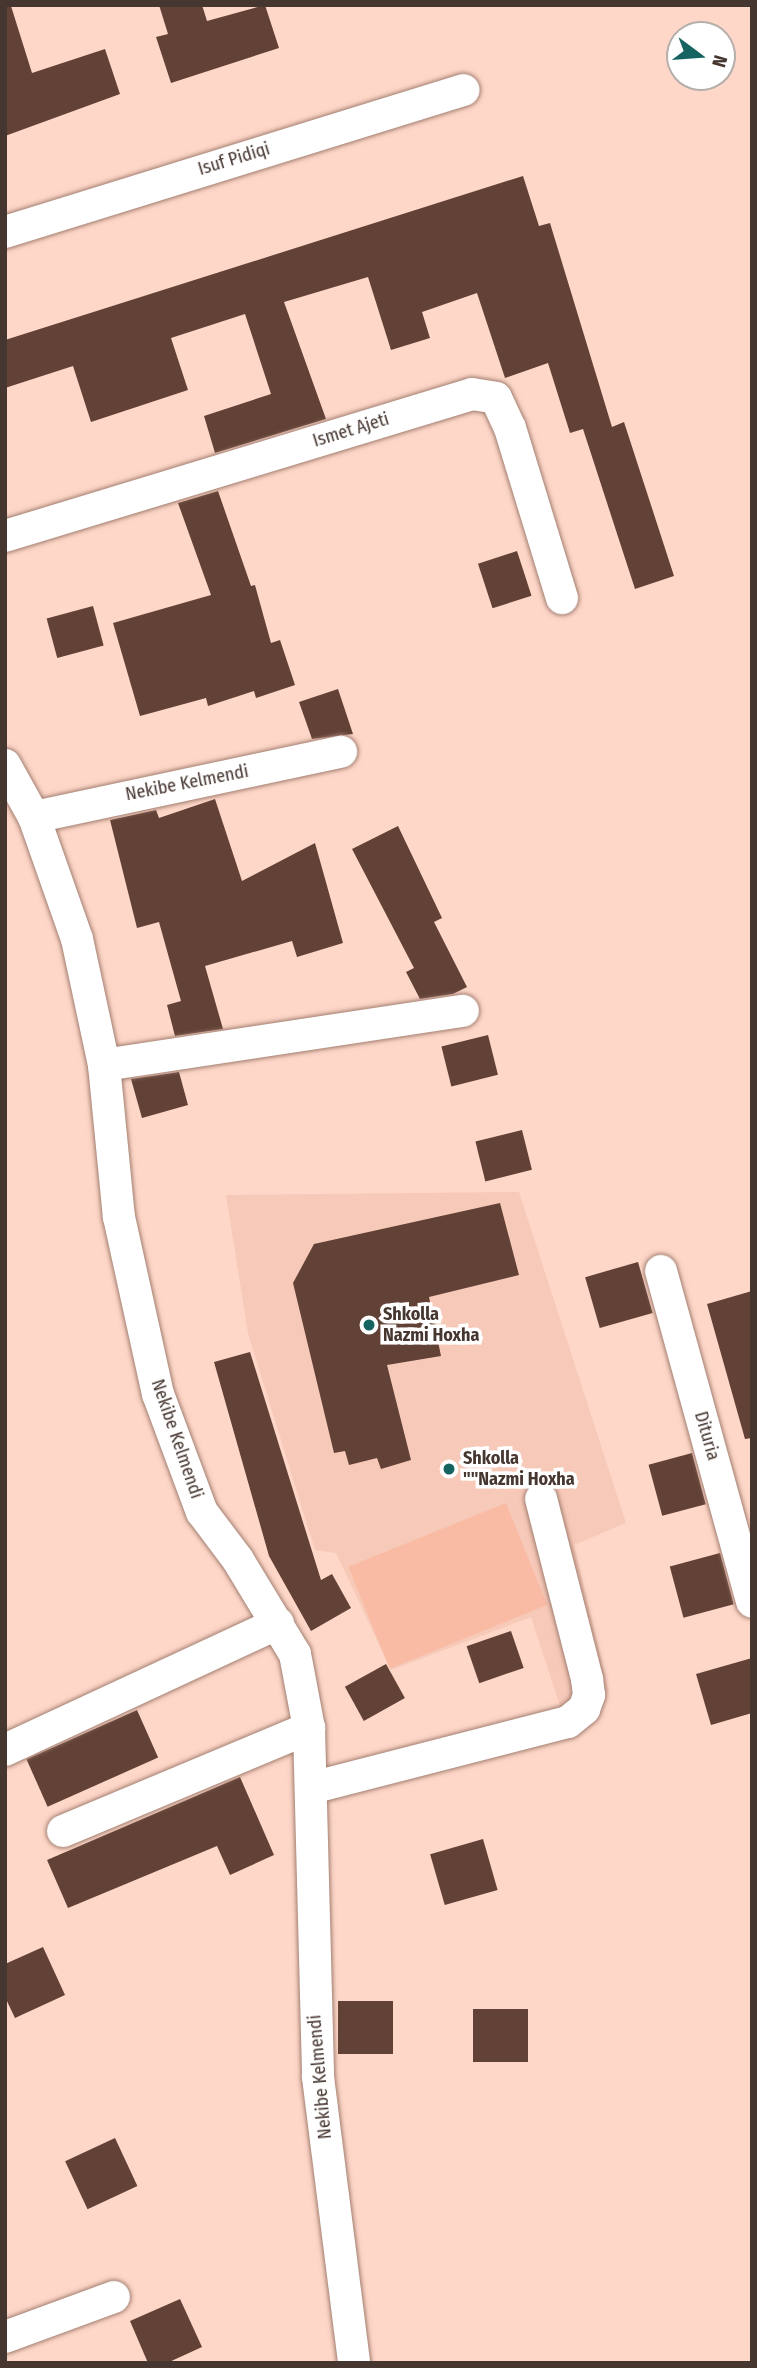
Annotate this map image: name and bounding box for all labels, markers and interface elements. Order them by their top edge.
north arrow [666,21,736,91]
text: N [707,53,732,70]
street label: Isuf Pidiqi [196,138,272,180]
street label: Ismet Ajeti [310,408,392,452]
street label: Nekibe Kelmendi [124,760,250,806]
place label: Shkolla Nazmi Hoxha [383,1304,479,1346]
marker: Shkolla Nazmi Hoxha [361,1317,377,1333]
street label: Nekibe Kelmendi [146,1377,208,1501]
street label: Dituria [690,1409,724,1463]
place label: Shkolla ""Nazmi Hoxha [463,1448,575,1490]
marker: Shkolla ""Nazmi Hoxha [441,1461,457,1477]
street label: Nekibe Kelmendi [304,2014,336,2140]

